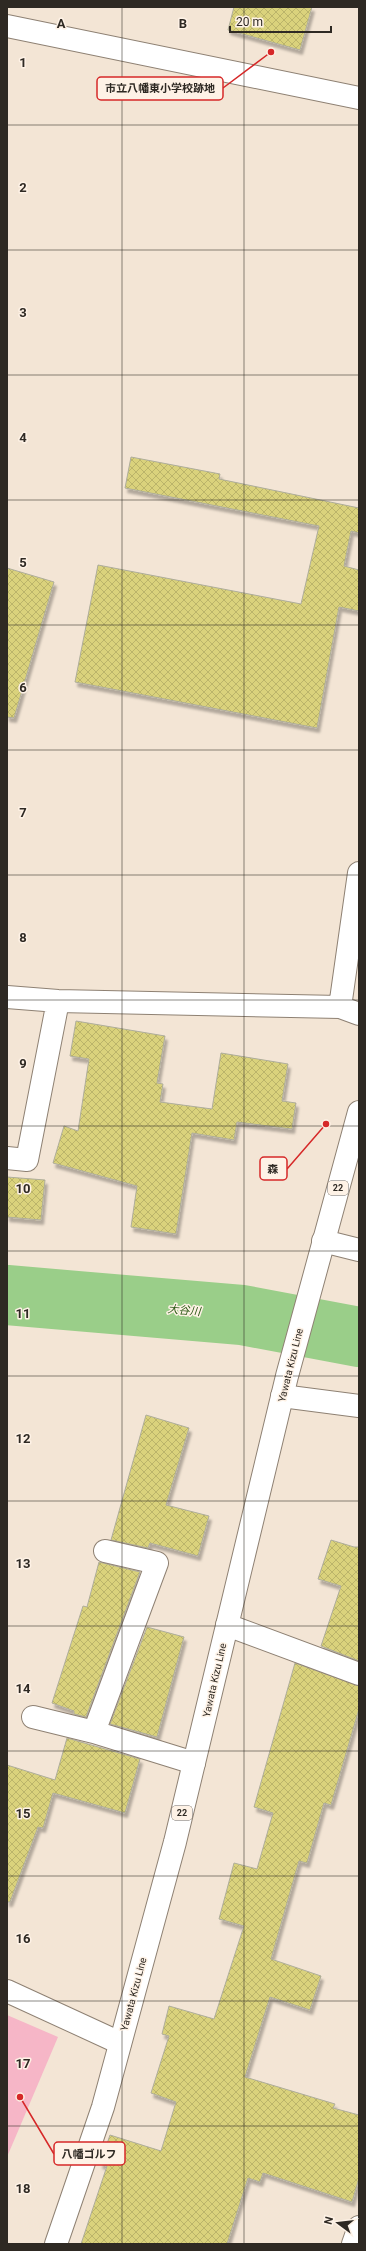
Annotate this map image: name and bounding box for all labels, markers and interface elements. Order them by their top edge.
scale bar [230,8,331,34]
text: 20 m [236,15,263,29]
text: A [57,16,66,31]
text: B [179,16,187,31]
text: 1 [19,55,27,70]
callout: 市立八幡東小学校跡地 [97,77,223,100]
text: 市立八幡東小学校跡地 [105,82,215,95]
text: 2 [19,180,27,195]
text: 3 [19,305,27,320]
text: 4 [19,430,27,445]
text: 5 [19,555,27,570]
text: 6 [19,680,27,695]
text: 7 [19,805,27,820]
text: 8 [19,930,27,945]
text: 9 [19,1056,27,1071]
callout: 森 [260,1157,287,1180]
text: 森 [268,1163,279,1176]
text: 10 [16,1181,30,1196]
road number: 22 [328,1181,348,1195]
water label: 大谷川 [167,1303,202,1318]
text: 11 [16,1306,30,1321]
street label: Yawata Kizu Line [276,1327,305,1403]
text: 12 [16,1431,30,1446]
text: 13 [16,1556,30,1571]
street label: Yawata Kizu Line [201,1642,228,1718]
text: 14 [16,1681,31,1696]
text: 15 [16,1806,30,1821]
road number: 22 [172,1806,192,1820]
text: 16 [16,1931,31,1946]
street label: Yawata Kizu Line [118,1956,149,2032]
text: 17 [16,2056,30,2071]
callout: 八幡ゴルフ [54,2142,125,2165]
text: 八幡ゴルフ [62,2148,117,2161]
text: 18 [16,2181,30,2196]
north arrow [318,2203,358,2243]
text: N [322,2215,336,2226]

